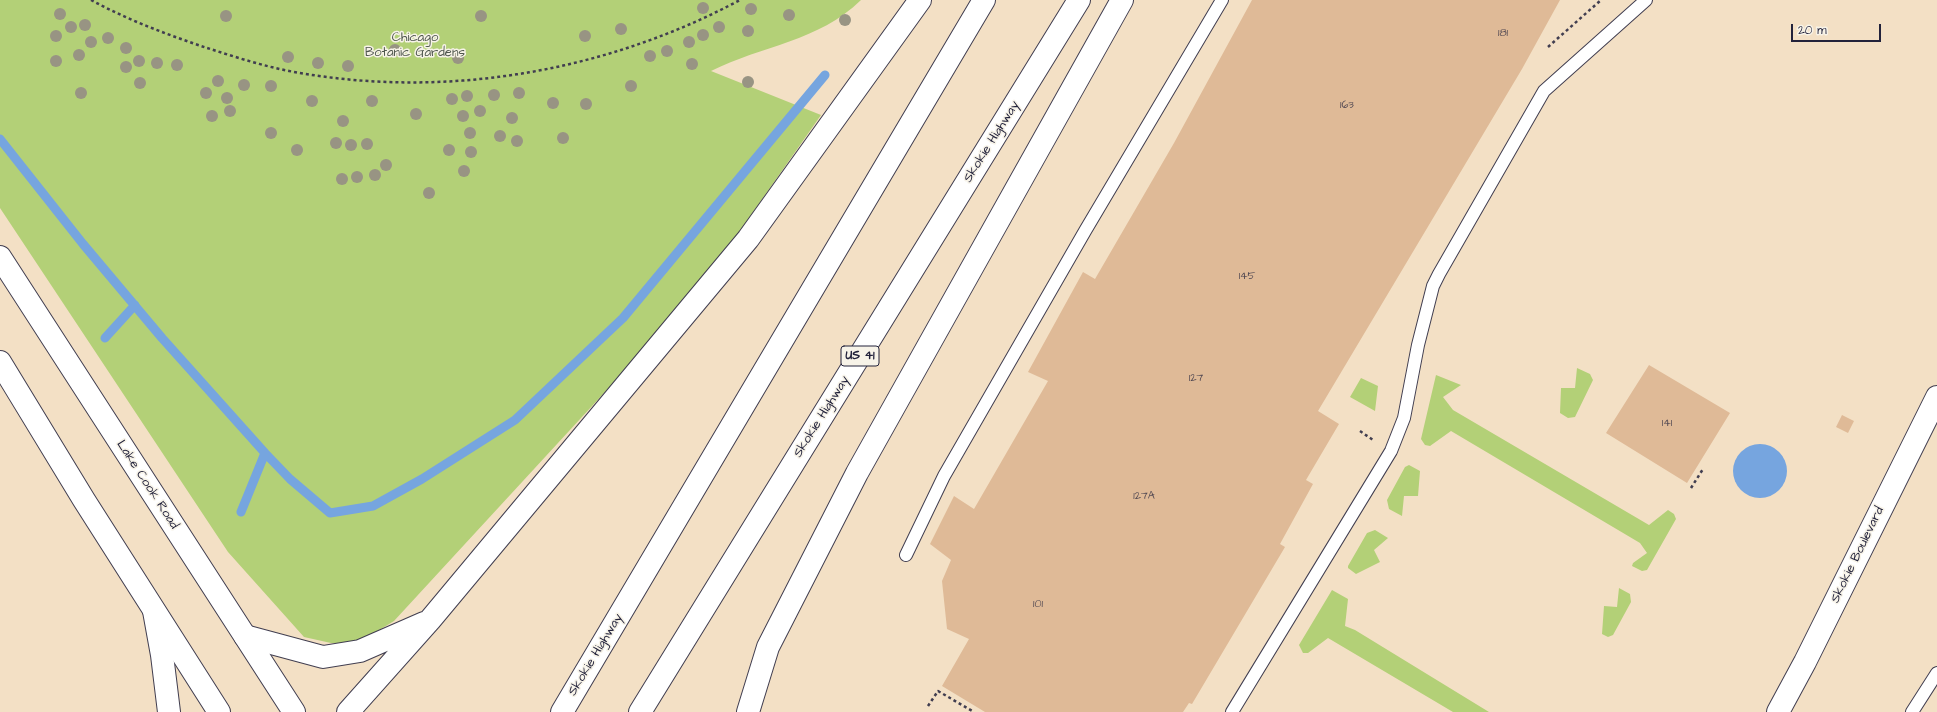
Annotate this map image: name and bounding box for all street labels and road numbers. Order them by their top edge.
street label: Skokie Highway [961,98,1023,186]
road number: US 41 [841,346,879,366]
street label: Skokie Highway [791,373,853,461]
street label: Lake Cook Road [112,438,182,532]
street label: Skokie Boulevard [1828,504,1888,606]
street label: Skokie Highway [565,611,627,699]

